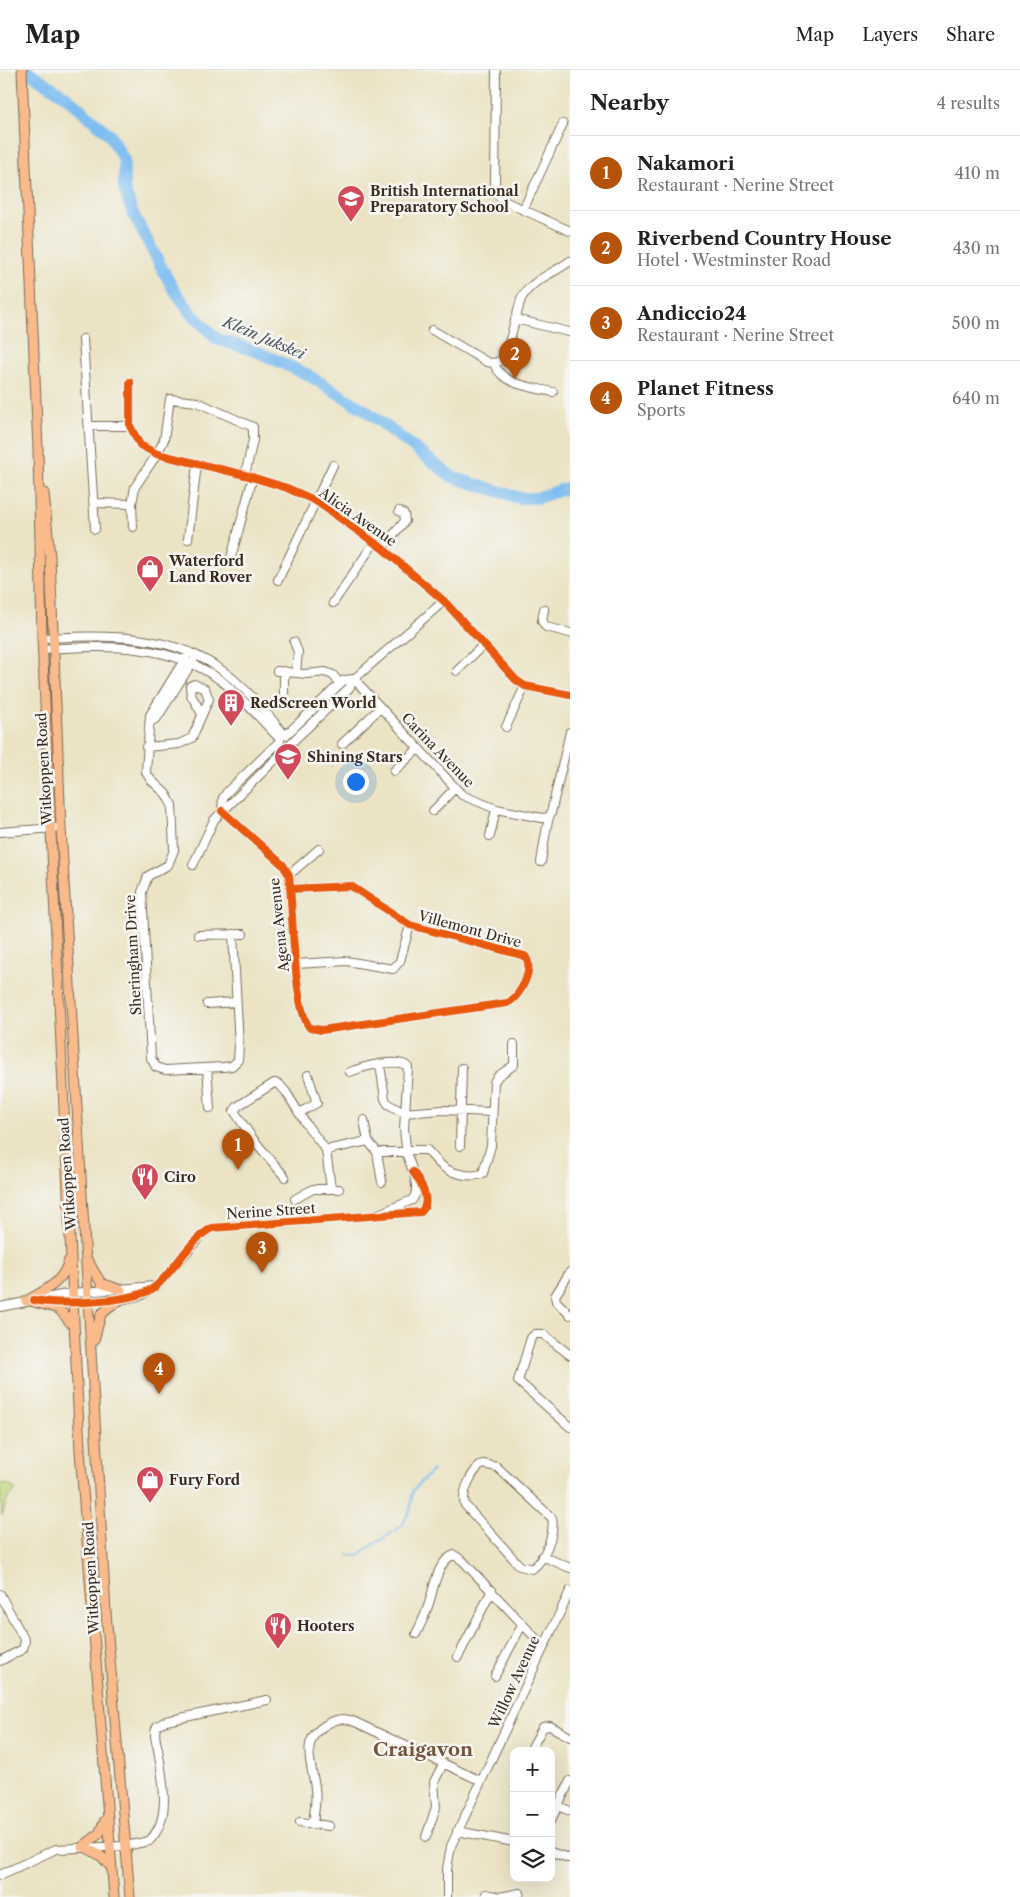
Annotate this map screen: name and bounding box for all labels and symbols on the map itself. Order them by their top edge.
place label: British International Preparatory School [370,182,519,216]
school or university icon: British International Preparatory School [336,184,366,223]
water label: Klein Jukskei [220,311,309,364]
pin: 2 [499,338,531,379]
street label: Alicia Avenue [315,483,400,550]
place label: Waterford Land Rover [168,552,252,586]
shop icon: Waterford Land Rover [135,554,165,593]
building icon: RedScreen World [216,688,246,727]
place label: RedScreen World [250,694,377,712]
street label: Carina Avenue [398,709,478,791]
street label: Witkoppen Road [32,712,56,827]
school or university icon: Shining Stars [273,742,303,781]
place label: Shining Stars [307,748,402,766]
your location [343,769,369,795]
street label: Agena Avenue [265,877,293,974]
street label: Sheringham Drive [121,894,145,1016]
street label: Villemont Drive [416,906,524,951]
street label: Witkoppen Road [54,1117,80,1232]
pin: 1 [222,1129,254,1170]
restaurant icon: Ciro [130,1162,160,1201]
place label: Ciro [164,1168,196,1186]
street label: Nerine Street [226,1199,316,1223]
pin: 3 [246,1232,278,1273]
pin: 4 [143,1353,175,1394]
shop icon: Fury Ford [135,1465,165,1504]
place label: Fury Ford [169,1471,241,1489]
street label: Witkoppen Road [79,1521,103,1636]
restaurant icon: Hooters [263,1611,293,1650]
place label: Hooters [297,1617,355,1635]
street label: Willow Avenue [484,1633,543,1732]
district label: Craigavon [373,1738,473,1761]

